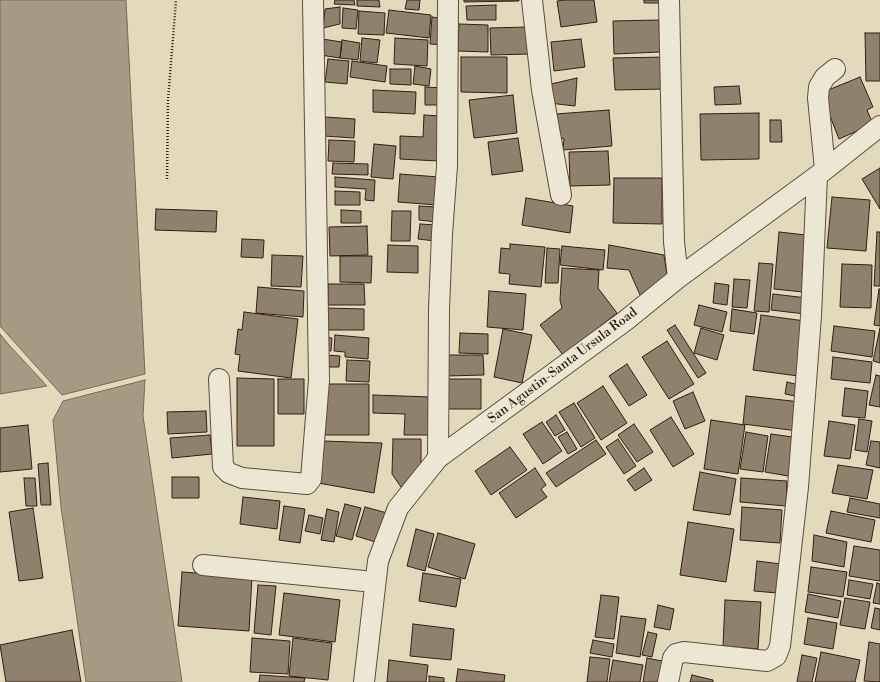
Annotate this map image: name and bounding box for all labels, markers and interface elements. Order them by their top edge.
street label: San Agustin-Santa Ursula Road [485,305,641,427]

